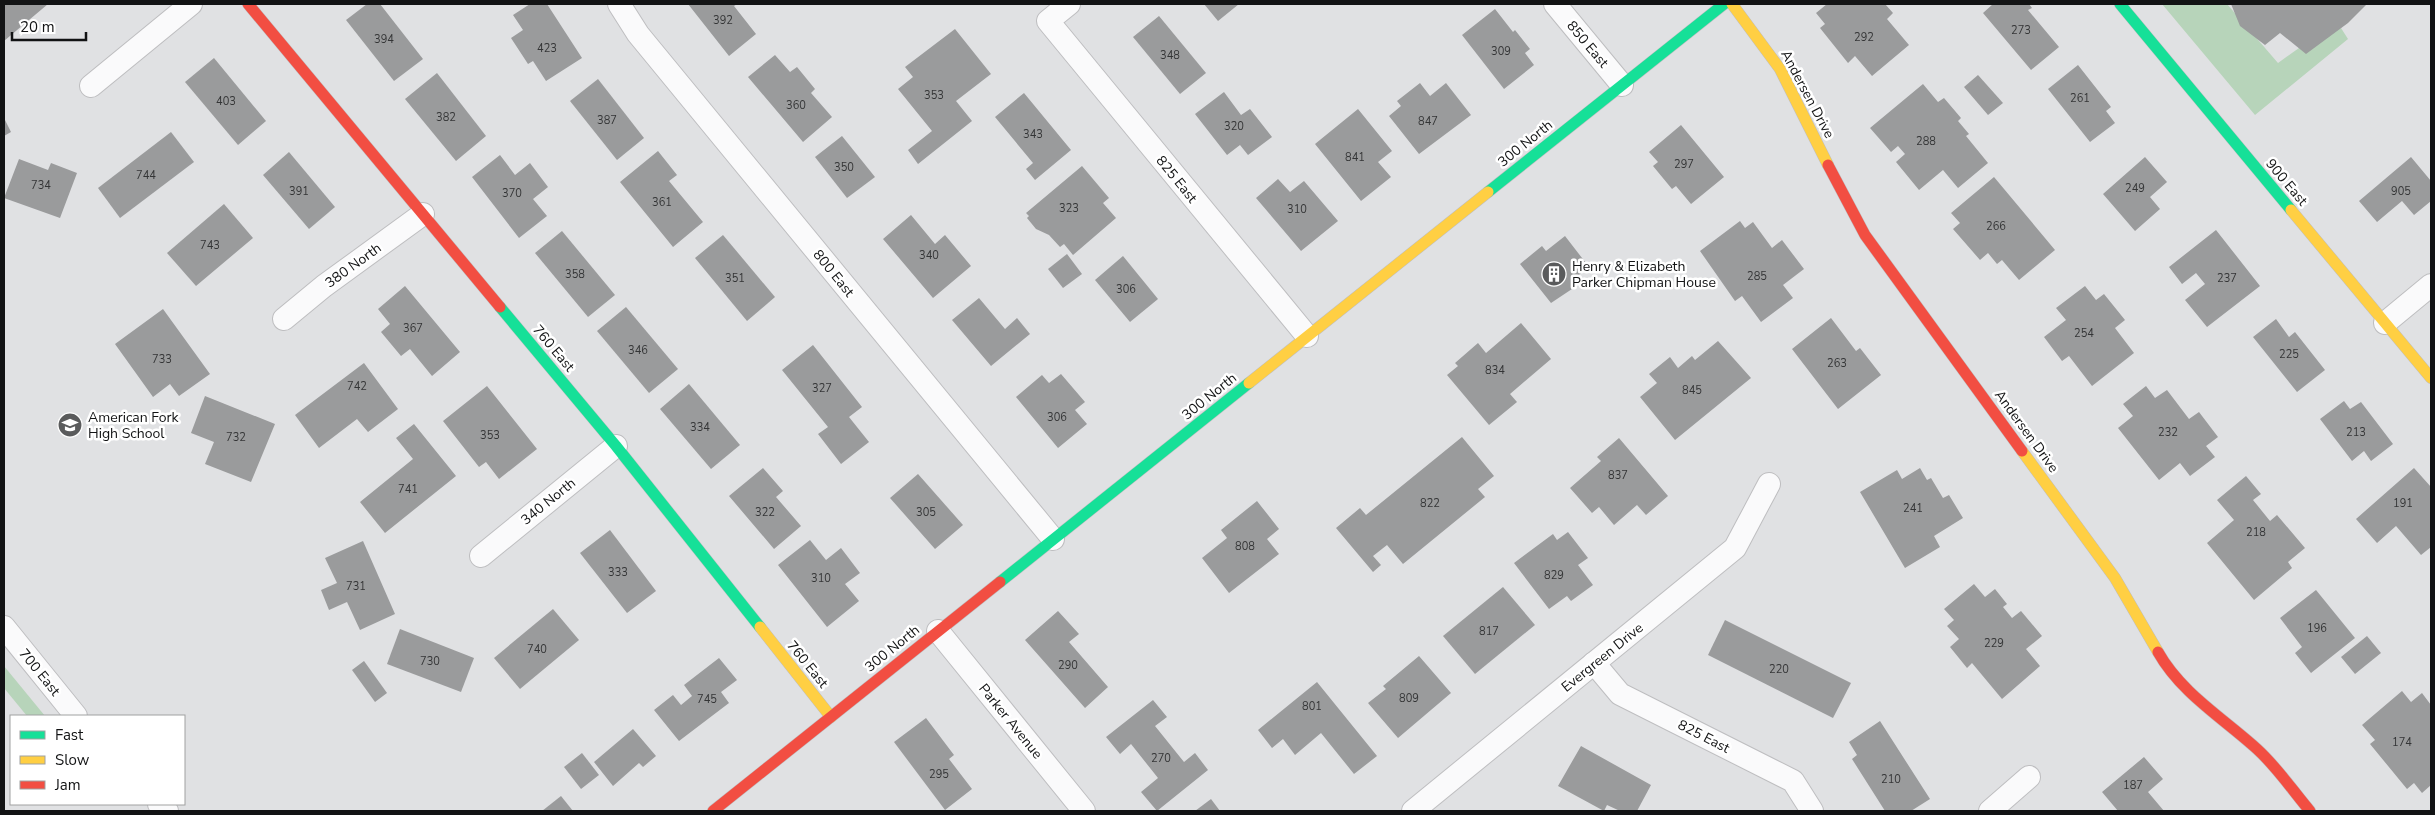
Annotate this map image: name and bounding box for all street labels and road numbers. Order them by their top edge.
street label: 850 East [1562,17,1613,72]
street label: Andersen Drive [1776,47,1839,142]
street label: 300 North [1494,115,1557,171]
street label: 825 East [1152,152,1202,207]
street label: 900 East [2261,155,2312,210]
street label: 380 North [321,239,385,292]
street label: 800 East [809,246,859,301]
street label: 760 East [528,321,579,376]
street label: 300 North [1178,368,1241,424]
street label: Andersen Drive [1990,386,2063,476]
street label: 340 North [517,473,580,529]
street label: Evergreen Drive [1557,618,1647,696]
street label: 300 North [861,620,924,676]
street label: 760 East [783,637,833,692]
street label: 700 East [15,645,65,700]
street label: Parker Avenue [974,680,1047,763]
street label: 825 East [1675,715,1733,758]

